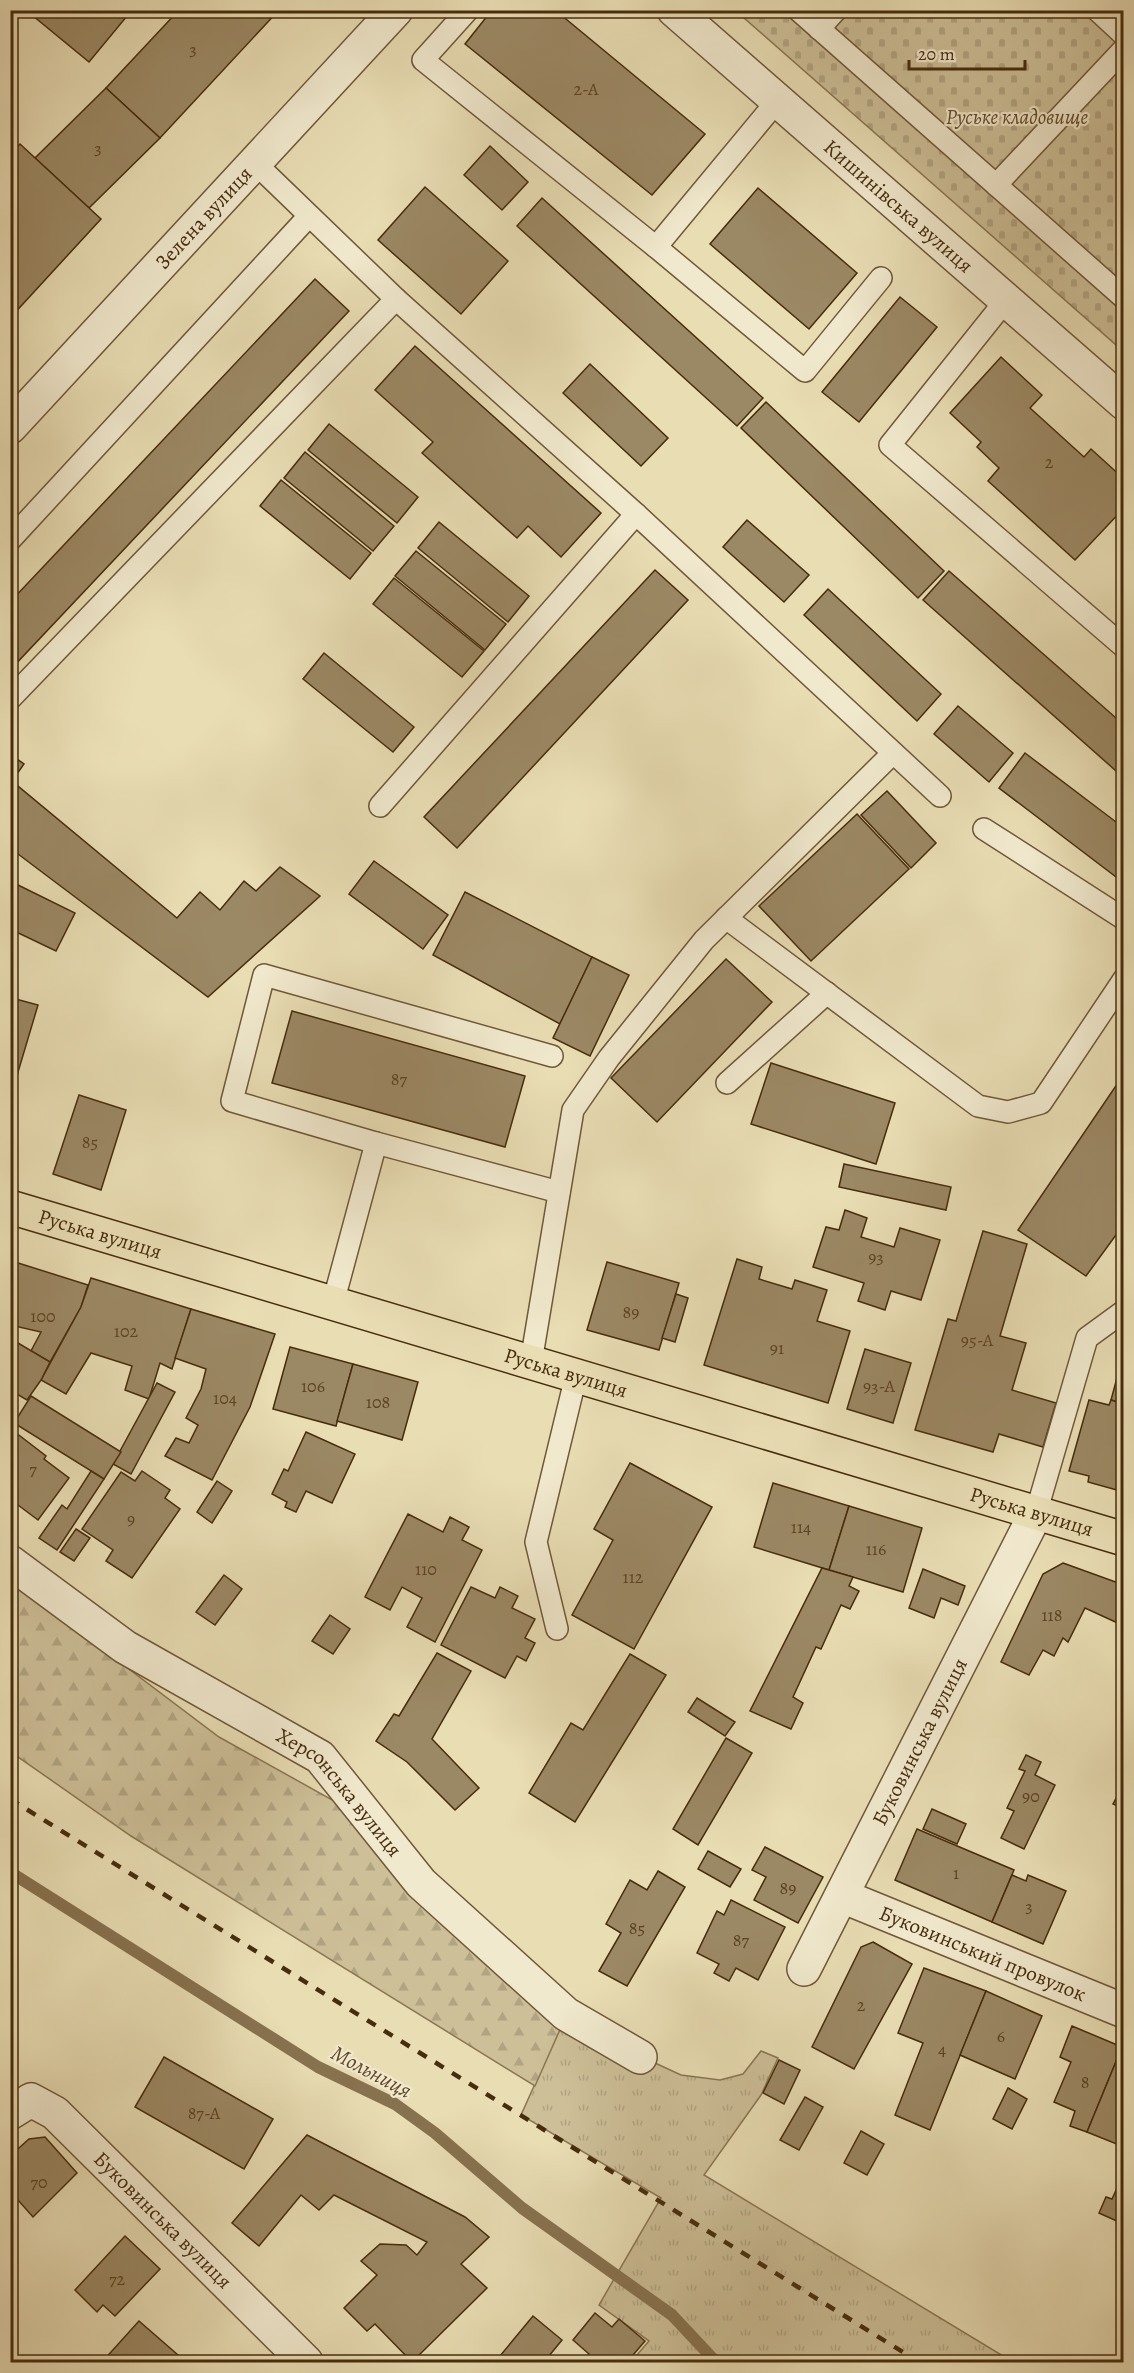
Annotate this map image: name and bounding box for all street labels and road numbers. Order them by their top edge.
street label: Кишинівська вулиця [818,133,979,279]
street label: Зелена вулиця [149,160,258,275]
street label: Руська вулиця [35,1202,165,1265]
street label: Руська вулиця [501,1341,631,1404]
street label: Руська вулиця [966,1480,1097,1543]
street label: Буковинська вулиця [865,1653,974,1830]
street label: Херсонська вулиця [271,1721,409,1863]
street label: Буковинський провулок [875,1899,1090,2008]
street label: Буковинська вулиця [88,2145,238,2295]

